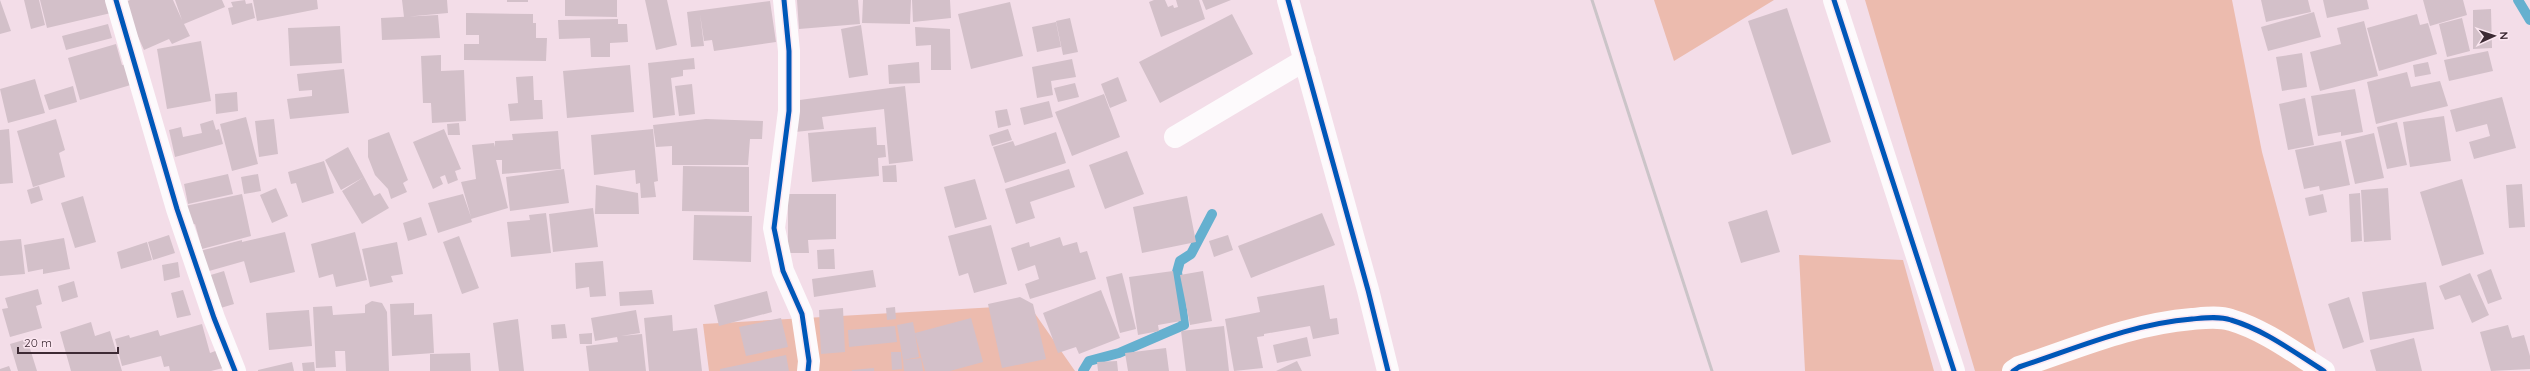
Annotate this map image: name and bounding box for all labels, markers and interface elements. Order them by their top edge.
north arrow [2474,16,2514,56]
text: N [2497,31,2511,40]
scale bar [18,329,118,355]
text: 20 m [24,335,52,350]

